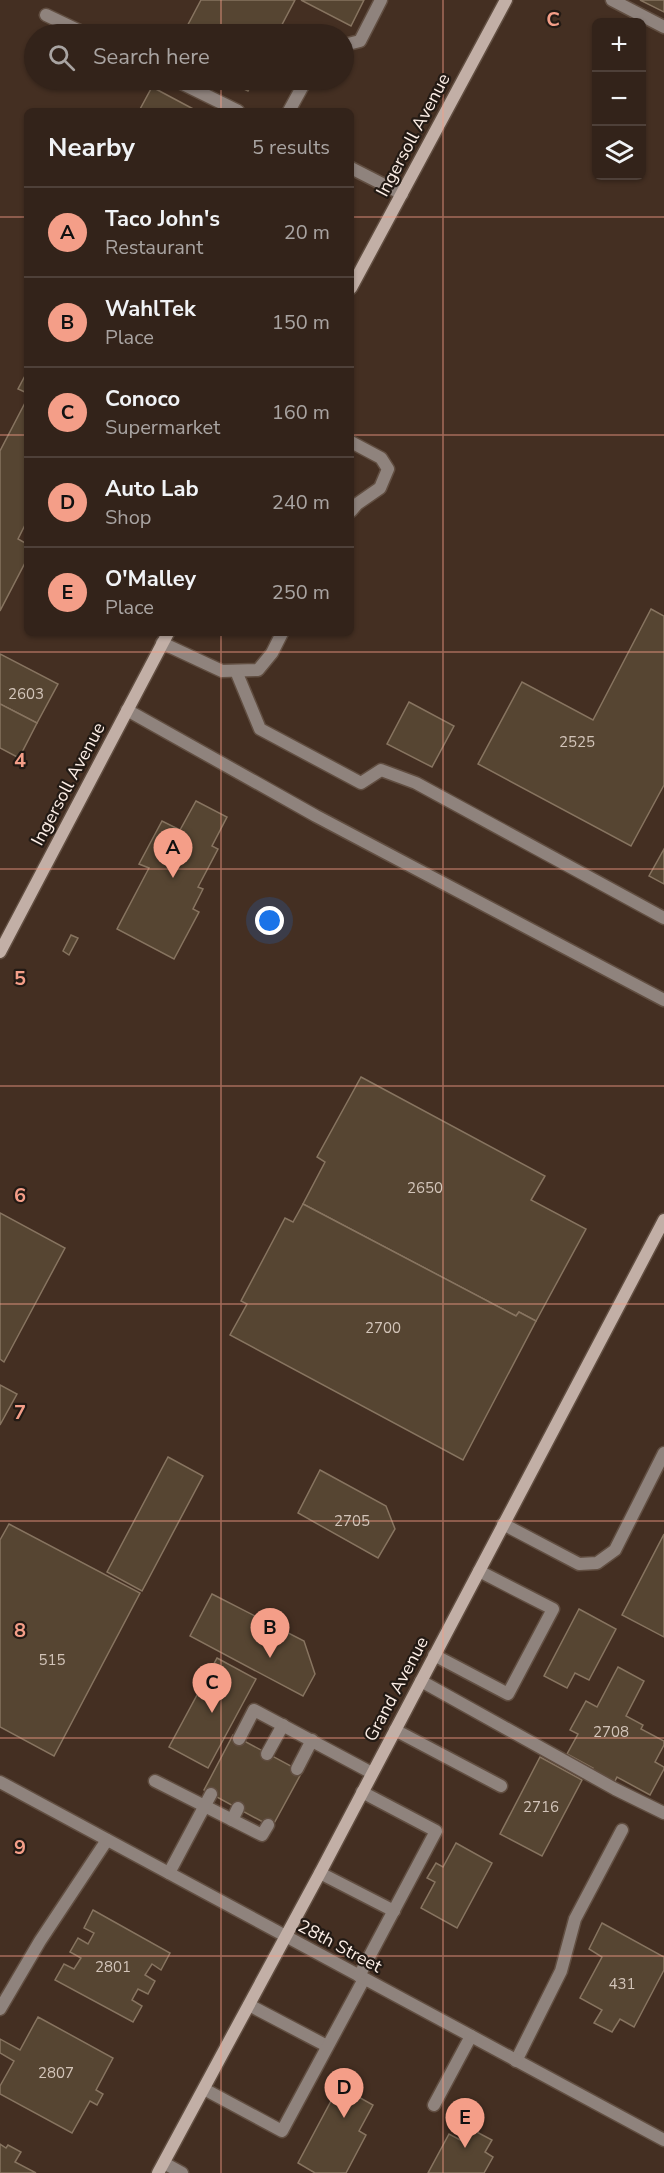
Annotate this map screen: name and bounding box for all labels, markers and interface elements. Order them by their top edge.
text: C [546,6,560,33]
map controls [592,18,646,180]
button: + [592,18,646,72]
search box [24,24,354,90]
icon: search [45,41,78,74]
text: Search here [93,42,210,72]
street label: Ingersoll Avenue [370,69,456,201]
button: − [592,72,646,126]
button: layers [592,126,646,180]
text: Nearby [48,130,135,165]
text: 5 results [252,134,330,161]
text: Taco John's [105,204,220,234]
text: A [60,219,75,246]
text: 20 m [284,219,330,246]
text: Restaurant [105,234,203,261]
text: WahlTek [105,294,196,324]
text: B [61,309,74,336]
text: 150 m [272,309,330,336]
text: Place [105,324,154,351]
text: Conoco [105,384,180,414]
text: C [61,399,74,426]
text: 160 m [272,399,330,426]
text: Supermarket [105,414,220,441]
text: Auto Lab [105,474,199,504]
text: D [60,489,75,516]
text: 240 m [272,489,330,516]
text: Shop [105,504,151,531]
text: O'Malley [105,564,196,594]
text: E [62,579,73,606]
text: 250 m [272,579,330,606]
text: Place [105,594,154,621]
house number: 2603 [8,684,44,704]
street label: Ingersoll Avenue [25,718,111,850]
house number: 2525 [559,732,595,752]
text: 4 [14,747,26,774]
pin: A [154,828,192,878]
your location [255,906,284,935]
text: 5 [14,965,26,992]
house number: 2650 [407,1178,443,1198]
text: 6 [14,1182,26,1209]
house number: 2700 [365,1318,401,1338]
text: 7 [14,1399,26,1426]
house number: 2705 [334,1511,370,1531]
pin: B [250,1608,290,1658]
text: 8 [14,1617,26,1644]
street label: Grand Avenue [358,1632,434,1746]
house number: 515 [38,1650,66,1670]
pin: C [192,1664,232,1713]
house number: 2708 [593,1722,629,1742]
house number: 2716 [523,1797,559,1817]
text: 9 [14,1834,26,1861]
street label: 28th Street [294,1914,387,1978]
house number: 2801 [95,1957,131,1977]
house number: 431 [608,1974,636,1994]
house number: 2807 [38,2063,74,2083]
pin: D [324,2068,364,2118]
pin: E [446,2098,484,2148]

